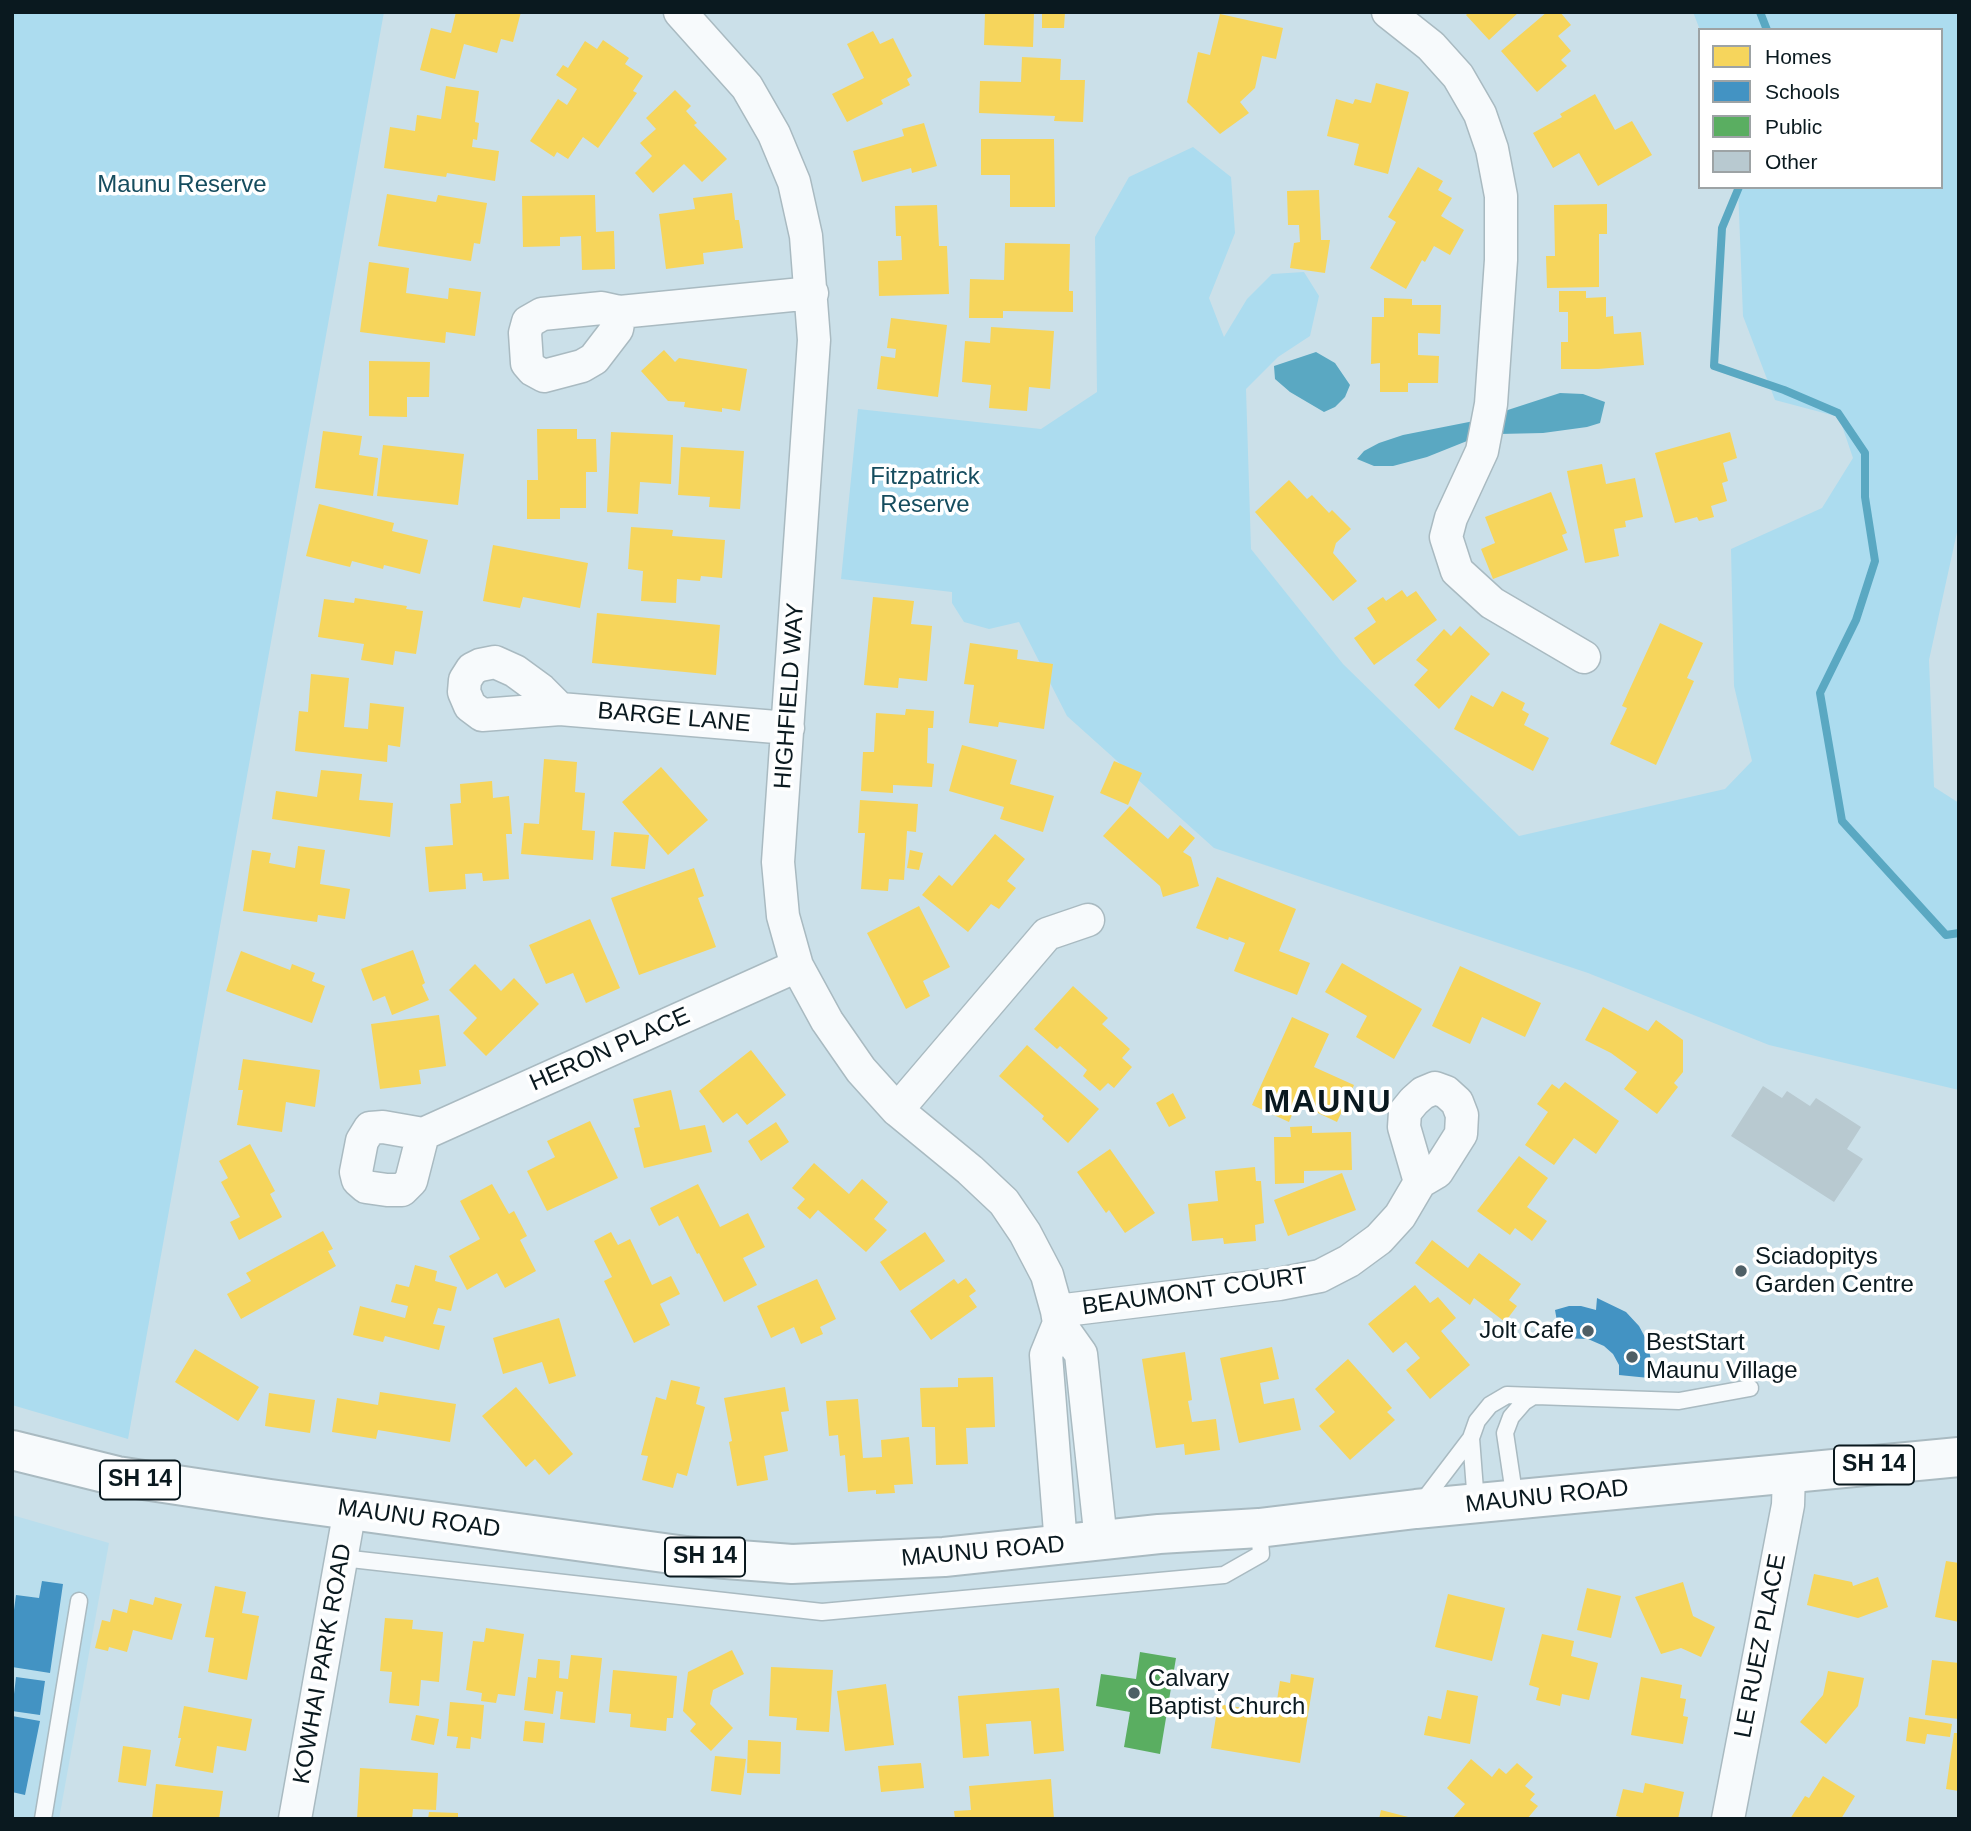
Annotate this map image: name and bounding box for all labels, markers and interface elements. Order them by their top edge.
legend [1698,28,1943,189]
text: Homes [1765,45,1832,68]
text: Schools [1765,80,1840,103]
text: Public [1765,115,1822,138]
text: Other [1765,150,1818,173]
park label: Maunu Reserve [97,171,267,199]
park label: Fitzpatrick Reserve [870,463,980,519]
street label: HIGHFIELD WAY [769,602,811,790]
street label: BARGE LANE [596,697,752,739]
street label: HERON PLACE [526,1002,694,1098]
district label: MAUNU [1264,1084,1392,1122]
place label: Sciadopitys Garden Centre [1755,1243,1914,1299]
street label: BEAUMONT COURT [1080,1262,1310,1322]
marker: Sciadopitys Garden Centre [1733,1263,1749,1279]
place label: Jolt Cafe [1479,1317,1574,1345]
marker: Jolt Cafe [1580,1323,1596,1339]
place label: BestStart Maunu Village [1646,1329,1798,1385]
marker: BestStart Maunu Village [1624,1349,1640,1365]
road number: SH 14 [1834,1446,1914,1484]
road number: SH 14 [100,1460,180,1499]
street label: MAUNU ROAD [1464,1474,1630,1520]
street label: MAUNU ROAD [336,1493,502,1545]
street label: MAUNU ROAD [900,1531,1066,1573]
road number: SH 14 [665,1538,745,1576]
street label: KOWHAI PARK ROAD [288,1542,358,1786]
street label: LE RUEZ PLACE [1729,1552,1793,1740]
place label: Calvary Baptist Church [1148,1665,1305,1721]
marker: Calvary Baptist Church [1126,1685,1142,1701]

